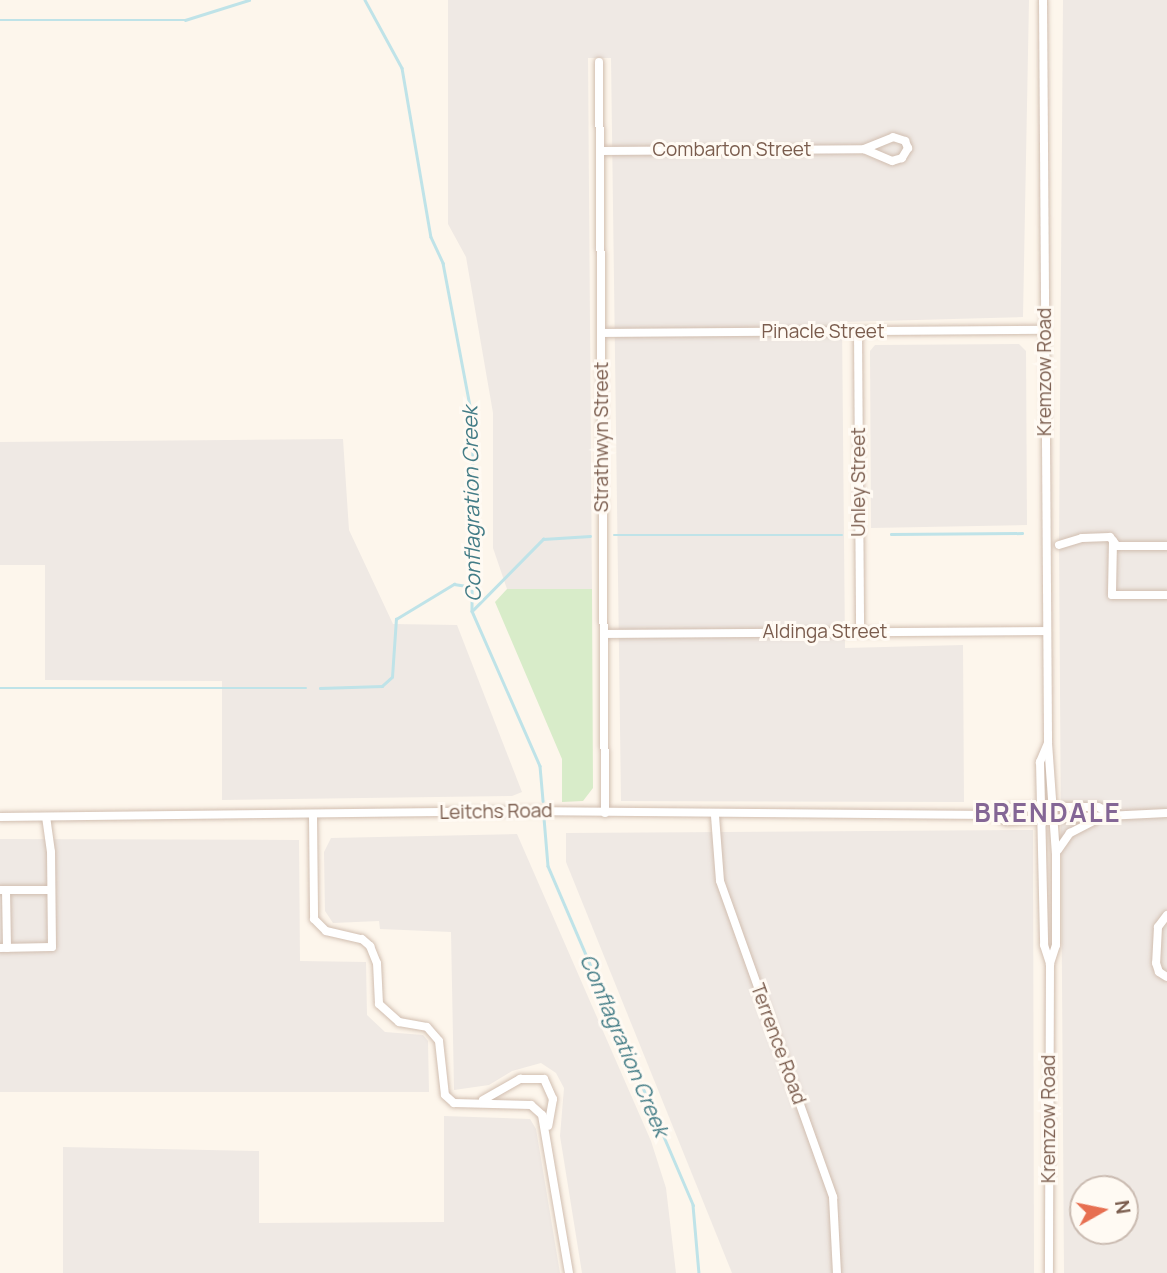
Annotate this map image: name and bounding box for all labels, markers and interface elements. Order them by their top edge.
street label: Combarton Street [653,139,811,161]
street label: Kremzow Road [1034,308,1056,436]
street label: Pinacle Street [761,321,885,343]
street label: Strathwyn Street [591,362,613,512]
water label: Conflagration Creek [457,406,485,602]
street label: Unley Street [848,427,870,537]
street label: Aldinga Street [763,621,887,643]
district label: BRENDALE [975,797,1121,829]
street label: Leitchs Road [439,800,553,824]
water label: Conflagration Creek [575,950,675,1140]
street label: Terrence Road [746,981,810,1107]
street label: Kremzow Road [1038,1055,1060,1183]
north arrow [1069,1175,1139,1245]
text: N [1109,1198,1137,1216]

